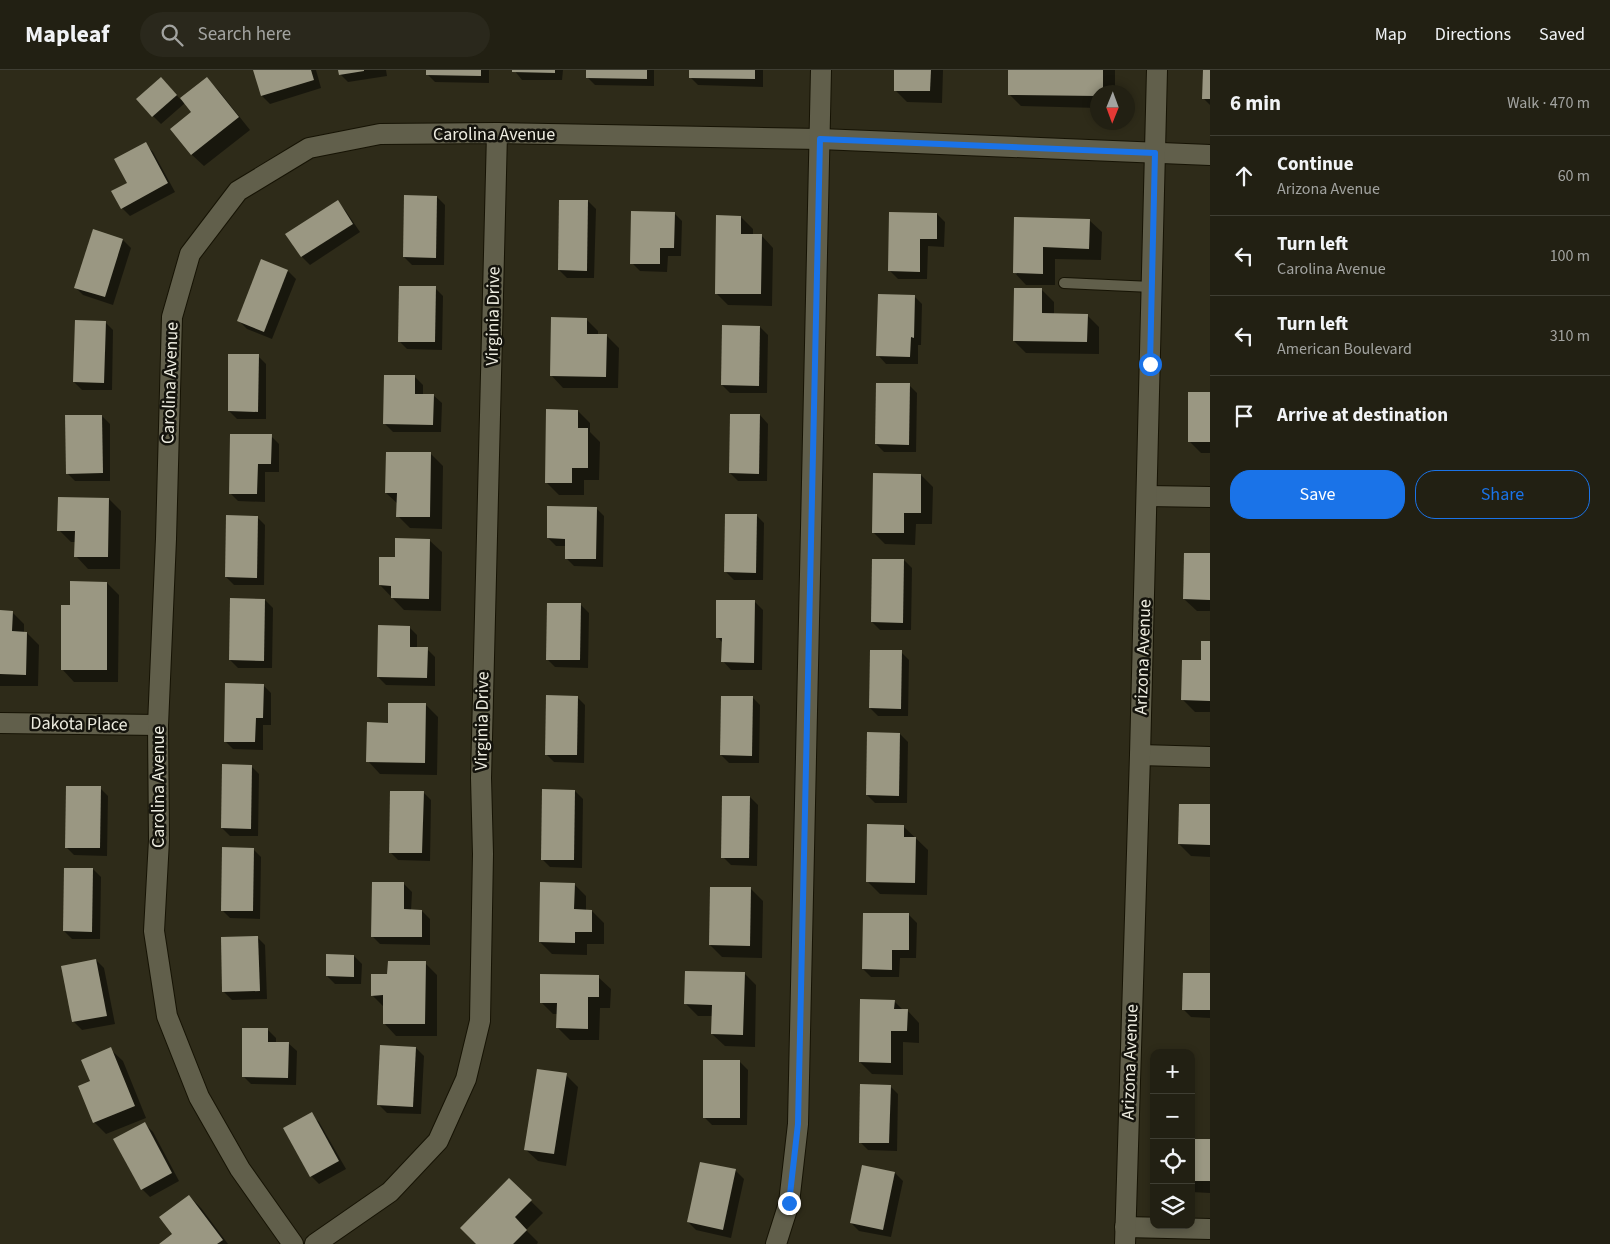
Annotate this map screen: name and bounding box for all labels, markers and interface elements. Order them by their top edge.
search box [140,12,490,57]
text: Mapleaf [25,17,110,52]
icon: search [158,21,186,49]
text: Search here [198,21,291,48]
text: Map [1375,22,1407,47]
text: Directions [1435,22,1511,47]
text: Saved [1539,22,1585,47]
north arrow [1090,85,1135,130]
text: 6 min [1230,88,1281,118]
text: Walk · 470 m [1507,92,1590,114]
street label: Carolina Avenue [433,122,555,147]
text: Continue [1277,151,1354,178]
icon: ahead [1230,162,1258,190]
text: 60 m [1558,165,1590,187]
text: Arizona Avenue [1277,178,1380,200]
text: Turn left [1277,231,1348,258]
icon: left [1230,242,1258,270]
text: 100 m [1550,245,1590,267]
text: Carolina Avenue [1277,258,1386,280]
street label: Virginia Drive [480,266,506,366]
text: Turn left [1277,311,1348,338]
street label: Carolina Avenue [155,321,185,444]
icon: left [1230,322,1258,350]
text: 310 m [1550,325,1590,347]
text: American Boulevard [1277,338,1412,360]
route start [1139,353,1162,376]
icon: arrive [1230,402,1258,430]
text: Arrive at destination [1277,402,1448,429]
button: Save [1230,470,1405,519]
button: Share [1415,470,1590,519]
street label: Arizona Avenue [1128,599,1158,715]
street label: Virginia Drive [469,671,495,771]
street label: Dakota Place [30,711,128,737]
street label: Carolina Avenue [146,726,171,848]
street label: Arizona Avenue [1115,1004,1145,1120]
map controls [1150,1049,1195,1229]
button: + [1150,1049,1195,1094]
button: − [1150,1094,1195,1139]
button: locate [1150,1139,1195,1184]
button: layers [1150,1184,1195,1229]
route end [778,1192,801,1215]

